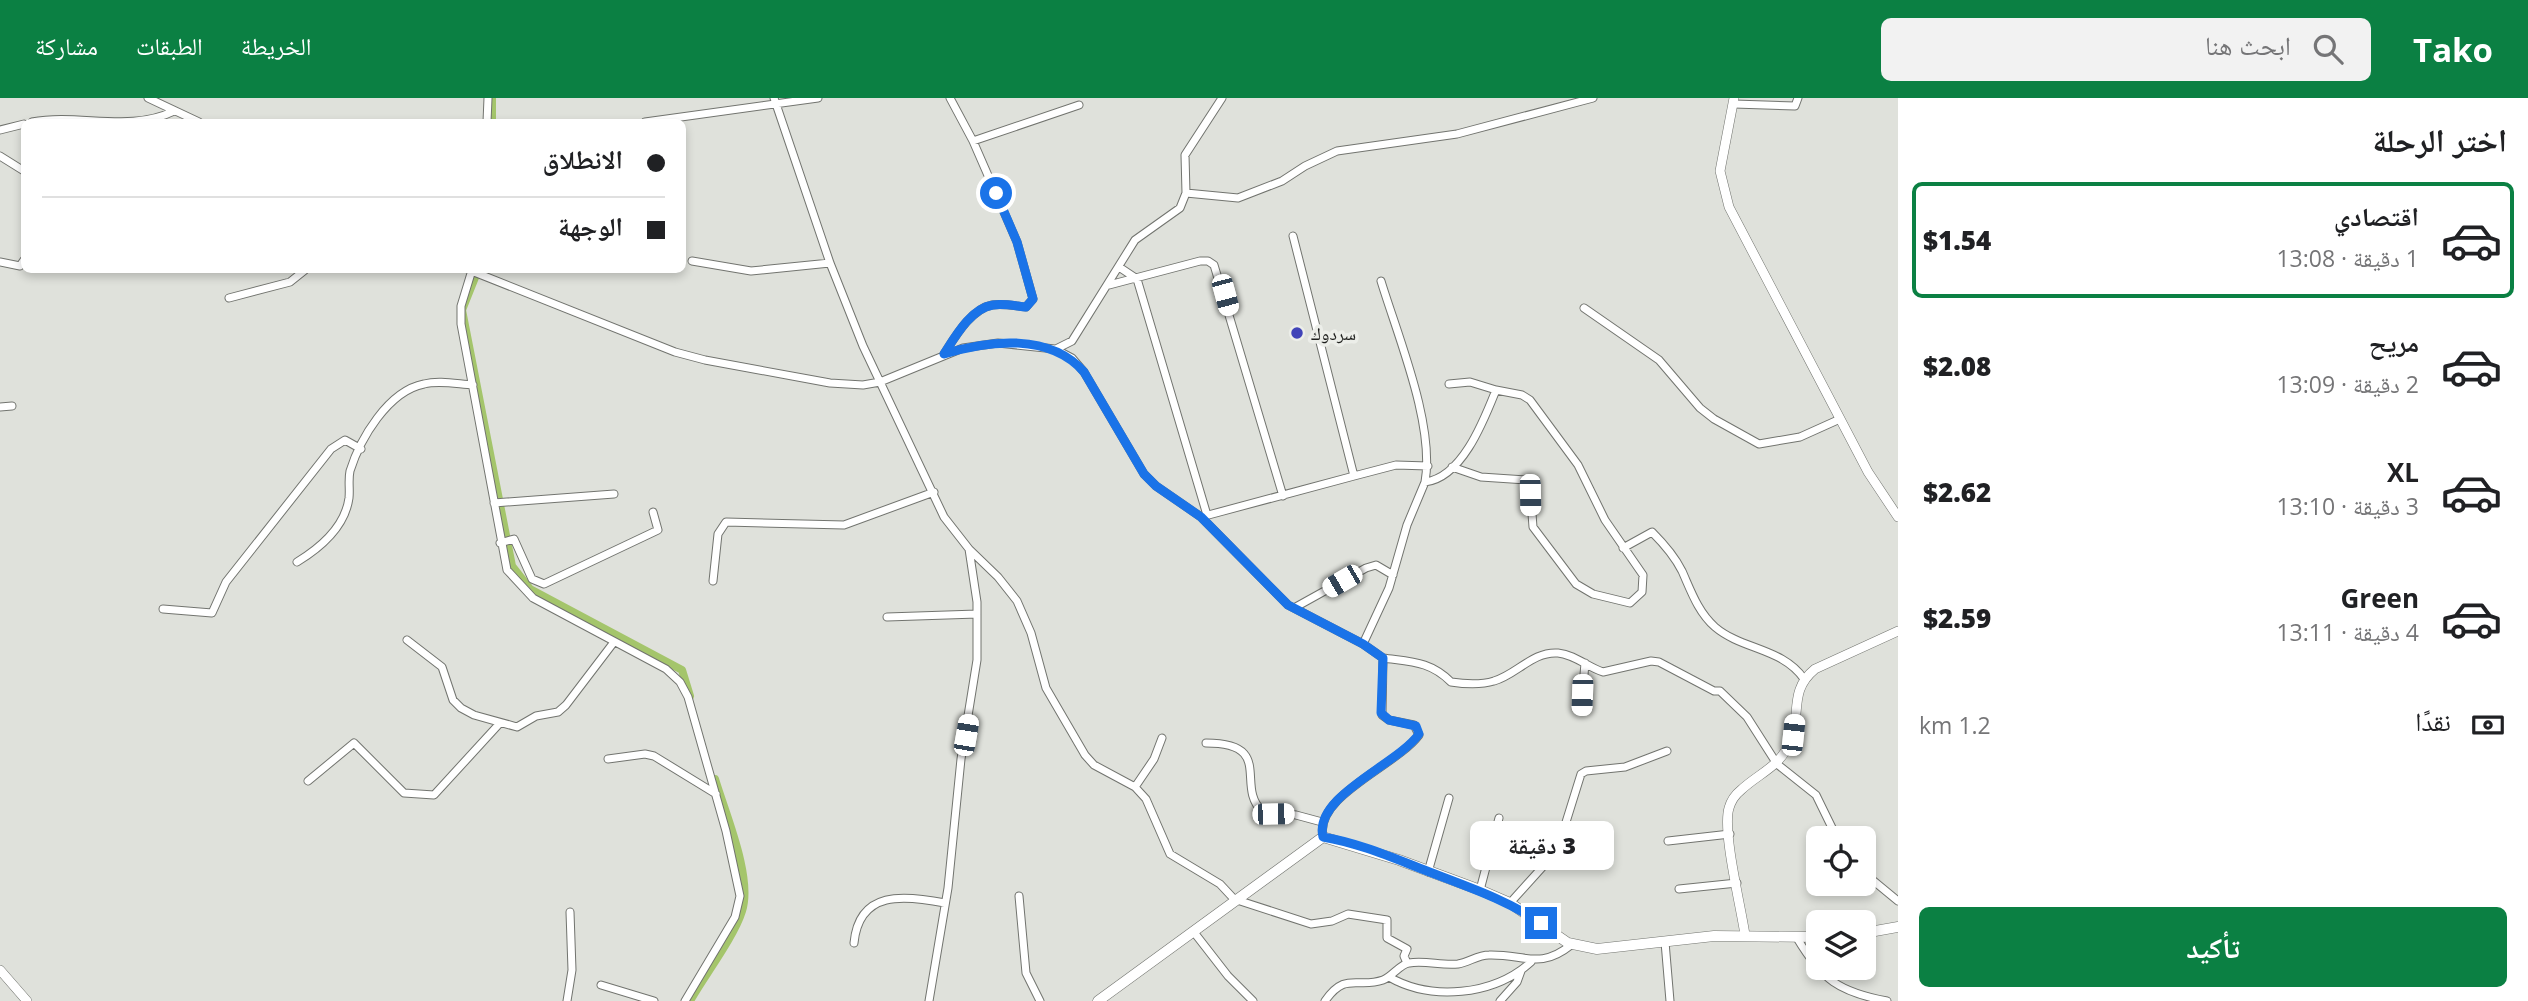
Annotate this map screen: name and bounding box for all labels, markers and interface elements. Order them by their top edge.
search box [1881,18,2371,81]
text: ابحث هنا [2205,27,2291,63]
text: Tako [2413,27,2493,72]
text: مشاركة [35,29,98,62]
text: الطبقات [136,29,203,62]
text: الخريطة [241,29,311,62]
icon: search [2309,30,2347,68]
text: اختر الرحلة [2372,118,2507,161]
text: الانطلاق [543,141,623,177]
route start [980,177,1012,209]
text: اقتصادي [2334,198,2419,234]
text: الوجهة [558,208,623,244]
icon: car [2440,209,2503,272]
text: $1.54 [1923,222,1991,258]
text: 1 دقيقة · 13:08 [2276,242,2419,274]
car [1210,272,1241,318]
place label: سردوك [1311,321,1356,345]
text: مريح [2369,324,2419,360]
marker: سردوك [1289,325,1305,341]
icon: car [2440,335,2503,398]
text: $2.08 [1923,348,1991,384]
text: 2 دقيقة · 13:09 [2276,368,2419,400]
text: XL [2387,454,2419,490]
icon: car [2440,461,2503,524]
car [1520,474,1541,516]
text: $2.62 [1923,474,1991,510]
text: 3 دقيقة · 13:10 [2276,490,2419,522]
car [1319,561,1366,601]
text: Green [2341,580,2419,616]
icon: car [2440,587,2503,650]
text: $2.59 [1923,600,1991,636]
text: 4 دقيقة · 13:11 [2276,616,2419,648]
car [1571,674,1594,716]
text: نقدًا [2415,703,2451,739]
icon: cash [2469,706,2507,744]
text: 1.2 km [1919,709,1991,741]
car [953,712,980,758]
car [1781,713,1806,757]
car [1252,803,1295,825]
callout: 3 دقيقة [1469,822,1613,870]
map controls [1806,826,1876,980]
button: locate [1806,826,1876,896]
text: 3 دقيقة [1508,829,1576,861]
route end [1525,907,1557,939]
button: تأكيد [1919,907,2507,987]
button: layers [1806,910,1876,980]

